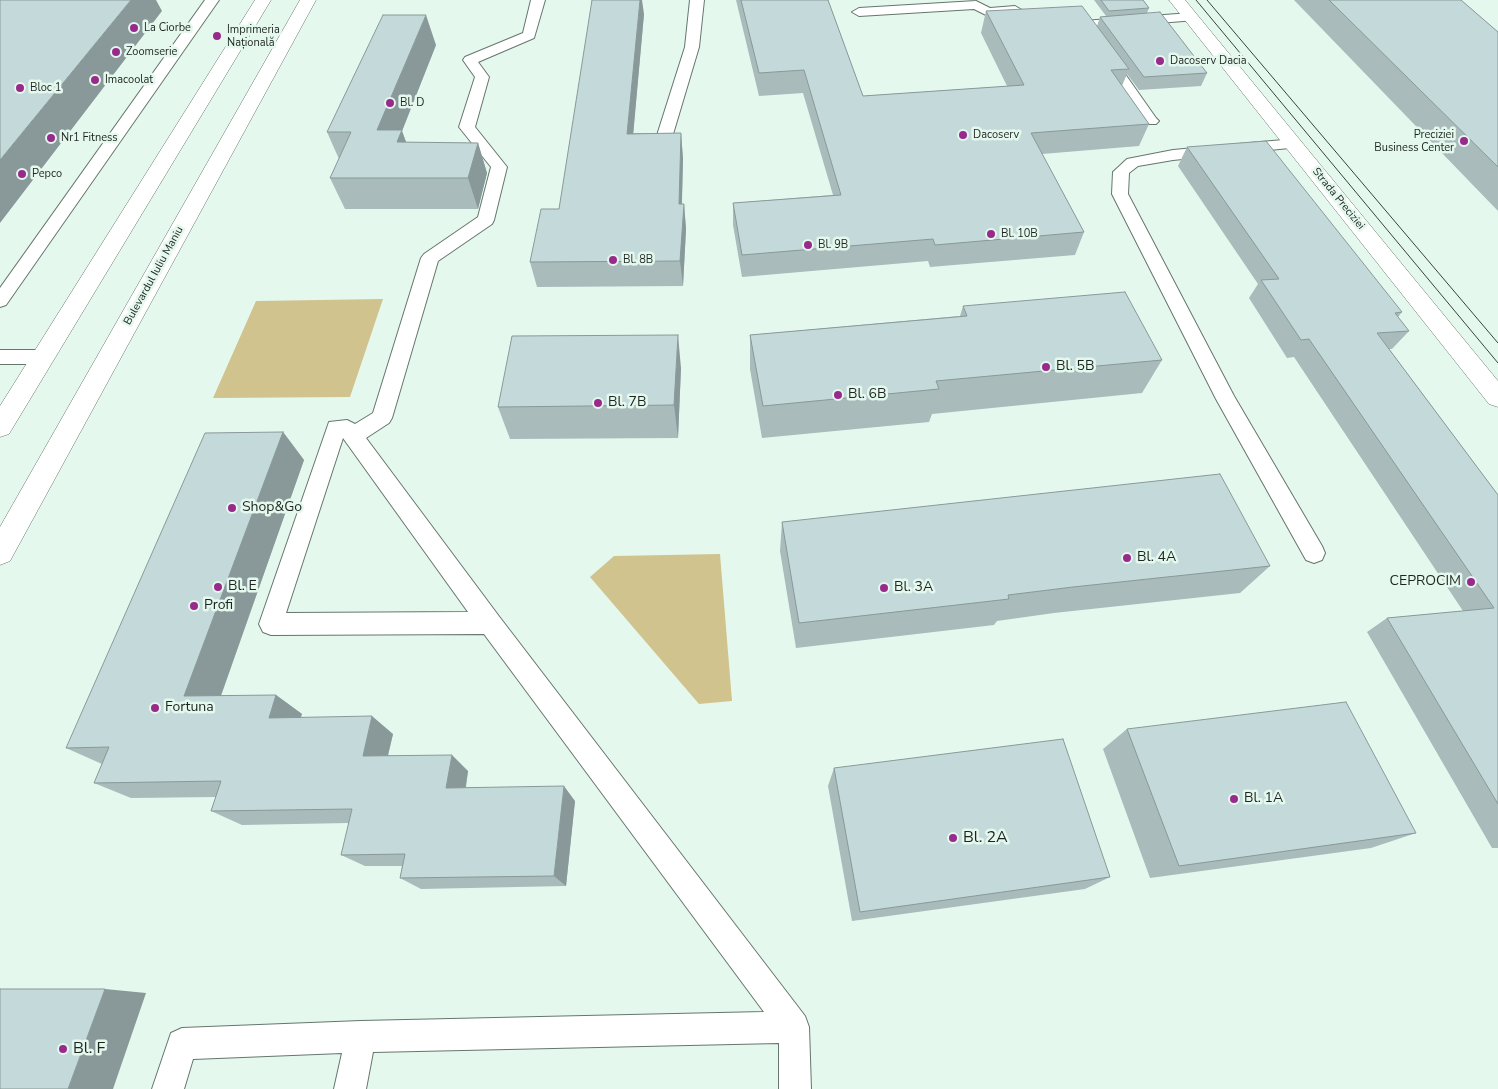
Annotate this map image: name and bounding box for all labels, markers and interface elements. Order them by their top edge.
place label: La Ciorbe [144,21,191,35]
marker: La Ciorbe [128,22,140,34]
place label: Imprimeria Națională [227,23,280,49]
marker: Imprimeria Națională [211,30,223,42]
place label: Zoomserie [126,45,177,59]
marker: Zoomserie [110,46,122,58]
place label: Dacoserv Dacia [1170,54,1246,68]
marker: Dacoserv Dacia [1154,55,1166,67]
place label: Imacoolat [105,73,153,87]
marker: Imacoolat [89,74,101,86]
place label: Bloc 1 [30,81,61,95]
marker: Bloc 1 [14,82,26,94]
place label: Bl. D [400,96,424,110]
marker: Bl. D [384,97,396,109]
place label: Dacoserv [973,128,1019,142]
place label: Preciziei Business Center [1374,128,1454,154]
marker: Dacoserv [957,129,969,141]
place label: Nr1 Fitness [61,131,118,145]
marker: Nr1 Fitness [45,132,57,144]
marker: Preciziei Business Center [1458,135,1470,147]
street label: Strada Preciziei [1309,165,1367,233]
place label: Pepco [32,167,62,181]
marker: Pepco [16,168,28,180]
street label: Bulevardul Iuliu Maniu [121,224,187,328]
place label: Bl. 10B [1001,227,1038,241]
marker: Bl. 10B [985,228,997,240]
place label: Bl. 9B [818,238,848,252]
marker: Bl. 9B [802,239,814,251]
place label: Bl. 8B [623,253,653,267]
marker: Bl. 8B [607,254,619,266]
place label: Bl. 5B [1056,359,1094,375]
marker: Bl. 5B [1040,361,1052,373]
place label: Bl. 6B [848,387,886,403]
marker: Bl. 6B [832,389,844,401]
place label: Bl. 7B [608,395,646,411]
marker: Bl. 7B [592,397,604,409]
place label: Shop&Go [242,500,302,516]
marker: Shop&Go [226,502,238,514]
place label: Bl. 4A [1137,550,1176,566]
marker: Bl. 4A [1121,552,1133,564]
place label: CEPROCIM [1390,574,1461,590]
marker: CEPROCIM [1465,576,1477,588]
place label: Bl. E [228,579,257,595]
place label: Bl. 3A [894,580,933,596]
marker: Bl. E [212,581,224,593]
marker: Bl. 3A [878,582,890,594]
place label: Profi [204,598,233,614]
marker: Profi [188,600,200,612]
place label: Fortuna [165,700,214,716]
marker: Fortuna [149,702,161,714]
place label: Bl. 1A [1244,791,1283,807]
marker: Bl. 1A [1228,793,1240,805]
place label: Bl. 2A [963,828,1008,848]
marker: Bl. 2A [947,832,959,844]
place label: Bl. F [73,1039,105,1059]
marker: Bl. F [57,1043,69,1055]

